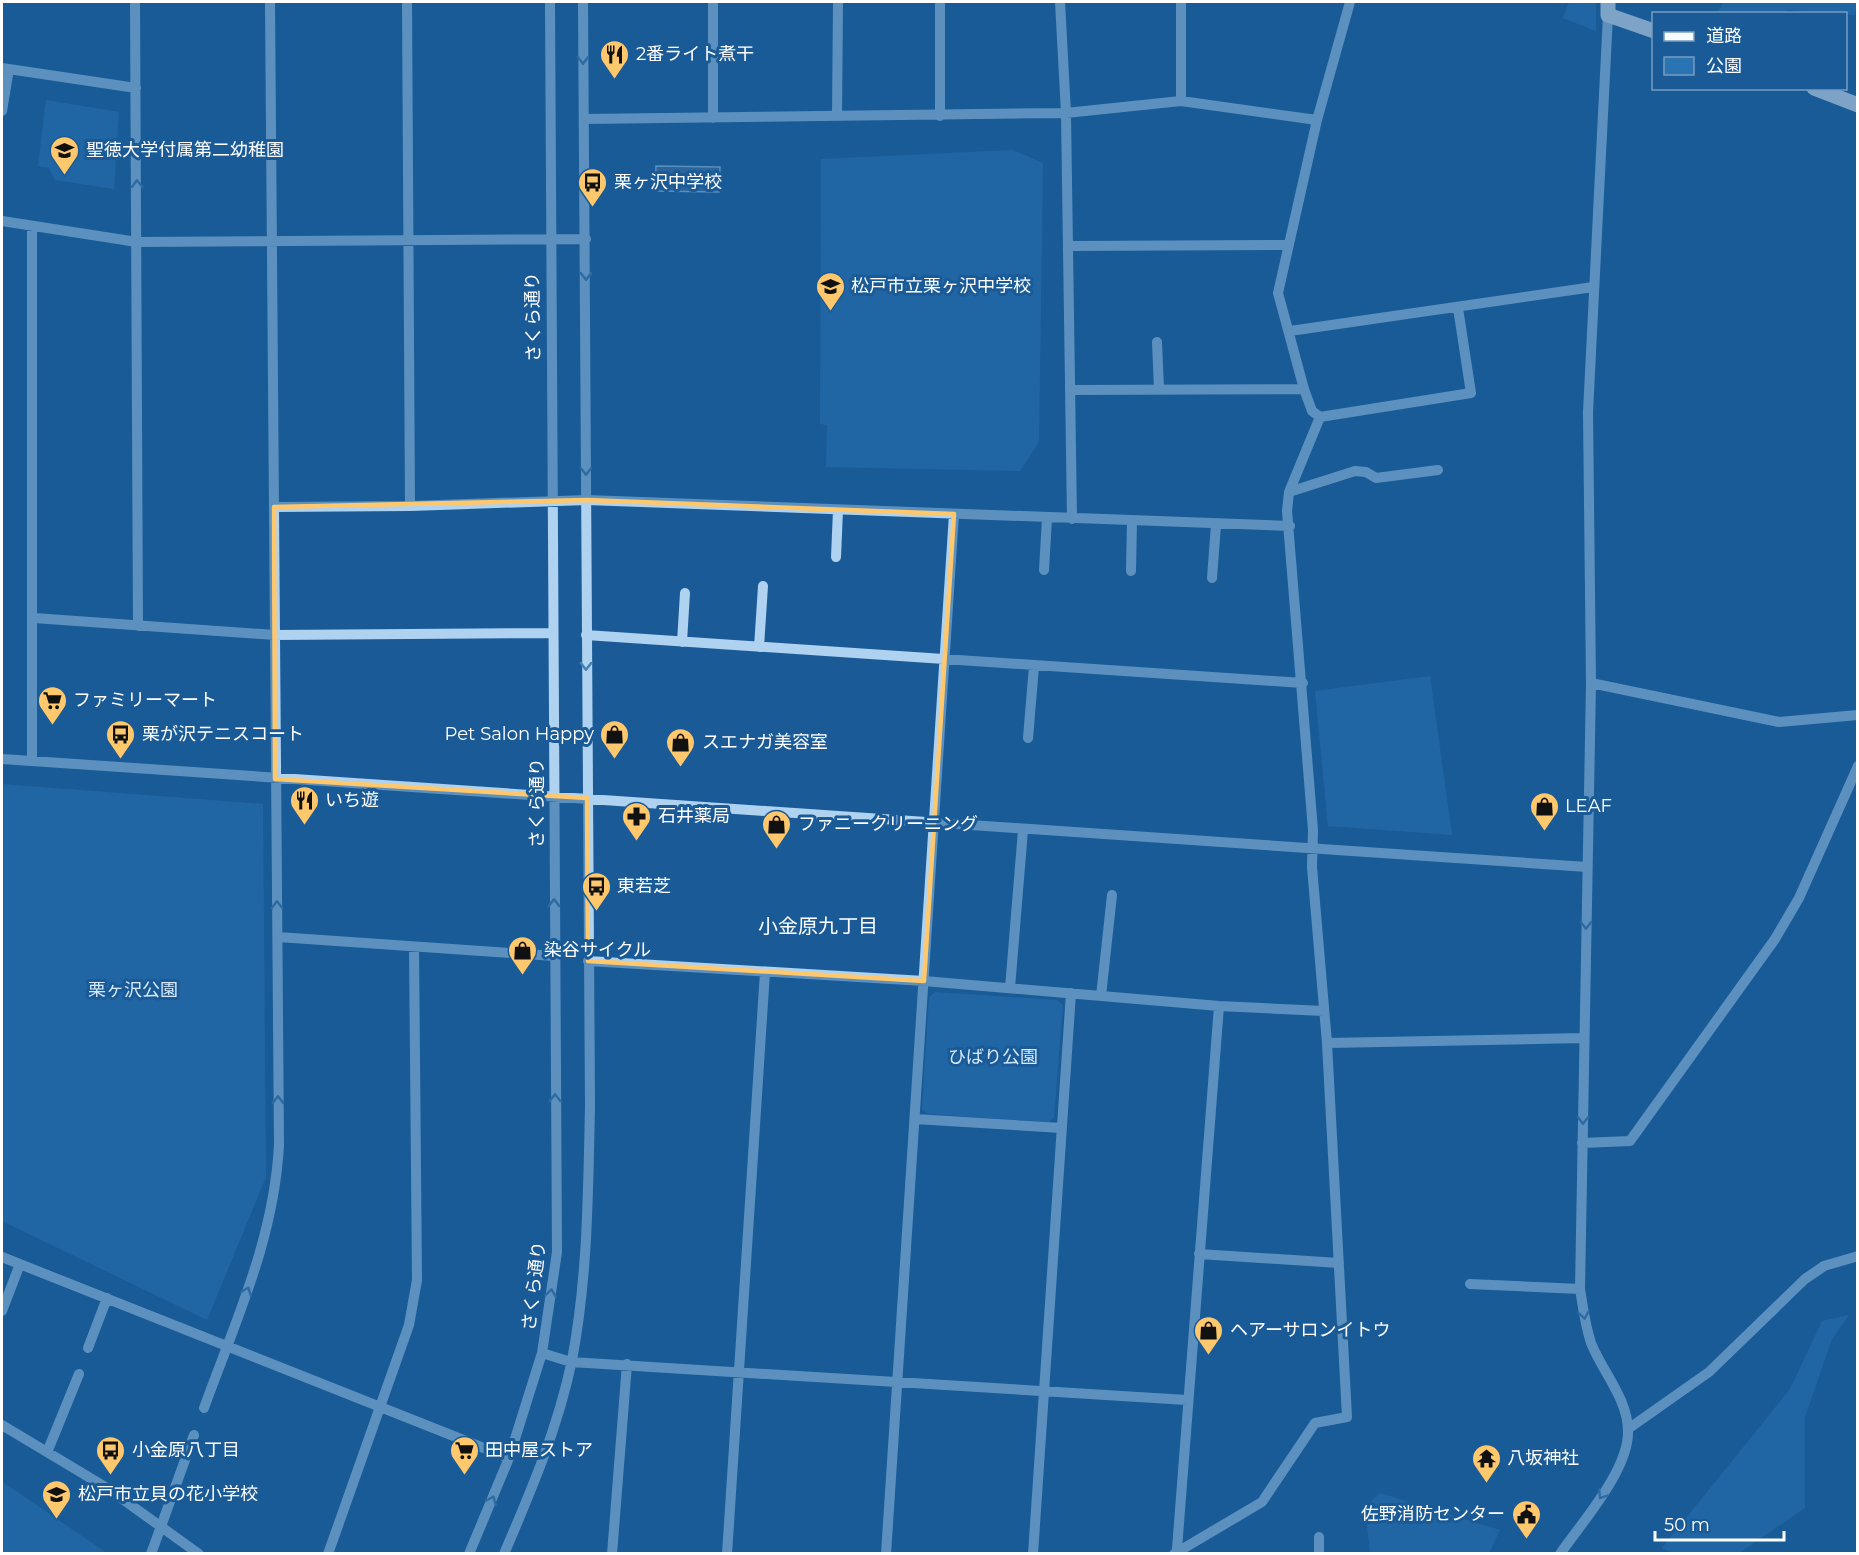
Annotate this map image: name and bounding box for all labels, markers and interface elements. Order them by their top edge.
legend [1652,12,1847,90]
text: 道路 [1706,25,1742,47]
restaurant icon: 2番ライト煮干 [599,38,631,80]
place label: 2番ライト煮干 [636,43,754,65]
one-way arrow [577,55,589,64]
text: 公園 [1706,55,1742,77]
school or university icon: 聖徳大学付属第二幼稚園 [49,134,81,176]
place label: 聖徳大学付属第二幼稚園 [86,139,284,161]
bus stop icon: 栗ヶ沢中学校 [577,166,609,208]
place label: 栗ヶ沢中学校 [614,171,722,193]
one-way arrow [130,179,143,188]
school or university icon: 松戸市立栗ヶ沢中学校 [814,270,846,312]
one-way arrow [580,271,592,280]
street label: さくら通り [521,272,545,362]
place label: 松戸市立栗ヶ沢中学校 [851,275,1031,297]
one-way arrow [580,466,593,475]
one-way arrow [580,661,592,670]
supermarket icon: ファミリーマート [36,684,68,726]
place label: ファミリーマート [73,689,217,711]
bus stop icon: 栗が沢テニスコート [105,718,137,760]
shop icon: Pet Salon Happy [599,718,631,760]
place label: 栗が沢テニスコート [142,723,304,745]
place label: Pet Salon Happy [445,723,594,745]
shop icon: スエナガ美容室 [665,726,697,768]
place label: スエナガ美容室 [702,731,828,753]
street label: さくら通り [526,758,548,848]
restaurant icon: いち遊 [288,784,320,826]
place label: いち遊 [325,789,379,811]
shop icon: LEAF [1528,790,1560,832]
place label: LEAF [1565,795,1612,817]
pharmacy icon: 石井薬局 [621,800,653,842]
place label: 石井薬局 [658,805,730,827]
shop icon: ファニークリーニング [761,808,793,850]
place label: ファニークリーニング [798,813,978,835]
bus stop icon: 東若芝 [580,870,612,912]
place label: 東若芝 [617,875,671,897]
one-way arrow [548,899,560,908]
one-way arrow [271,900,284,909]
district label: 小金原九丁目 [758,914,878,938]
one-way arrow [1580,921,1592,930]
shop icon: 染谷サイクル [507,934,539,976]
place label: 染谷サイクル [544,939,651,961]
park label: 栗ヶ沢公園 [88,979,178,1001]
park label: ひばり公園 [948,1046,1038,1068]
one-way arrow [549,1094,562,1103]
one-way arrow [272,1095,284,1104]
one-way arrow [1577,1116,1589,1125]
street label: さくら通り [518,1240,550,1332]
one-way arrow [240,1286,253,1296]
one-way arrow [544,1288,556,1297]
one-way arrow [1578,1310,1590,1319]
shop icon: ヘアーサロンイトウ [1193,1314,1225,1356]
place label: ヘアーサロンイトウ [1230,1319,1391,1341]
bus stop icon: 小金原八丁目 [95,1434,127,1476]
supermarket icon: 田中屋ストア [448,1434,480,1476]
place label: 小金原八丁目 [132,1439,240,1461]
place label: 田中屋ストア [485,1439,593,1461]
temple icon: 八坂神社 [1470,1442,1502,1484]
place label: 八坂神社 [1507,1447,1579,1469]
school or university icon: 松戸市立貝の花小学校 [41,1478,73,1520]
place label: 松戸市立貝の花小学校 [78,1483,258,1505]
one-way arrow [1598,1488,1609,1499]
one-way arrow [485,1495,497,1506]
public building icon: 佐野消防センター [1510,1498,1542,1540]
place label: 佐野消防センター [1361,1503,1505,1525]
scale bar [1655,1504,1784,1542]
text: 50 m [1664,1514,1710,1536]

